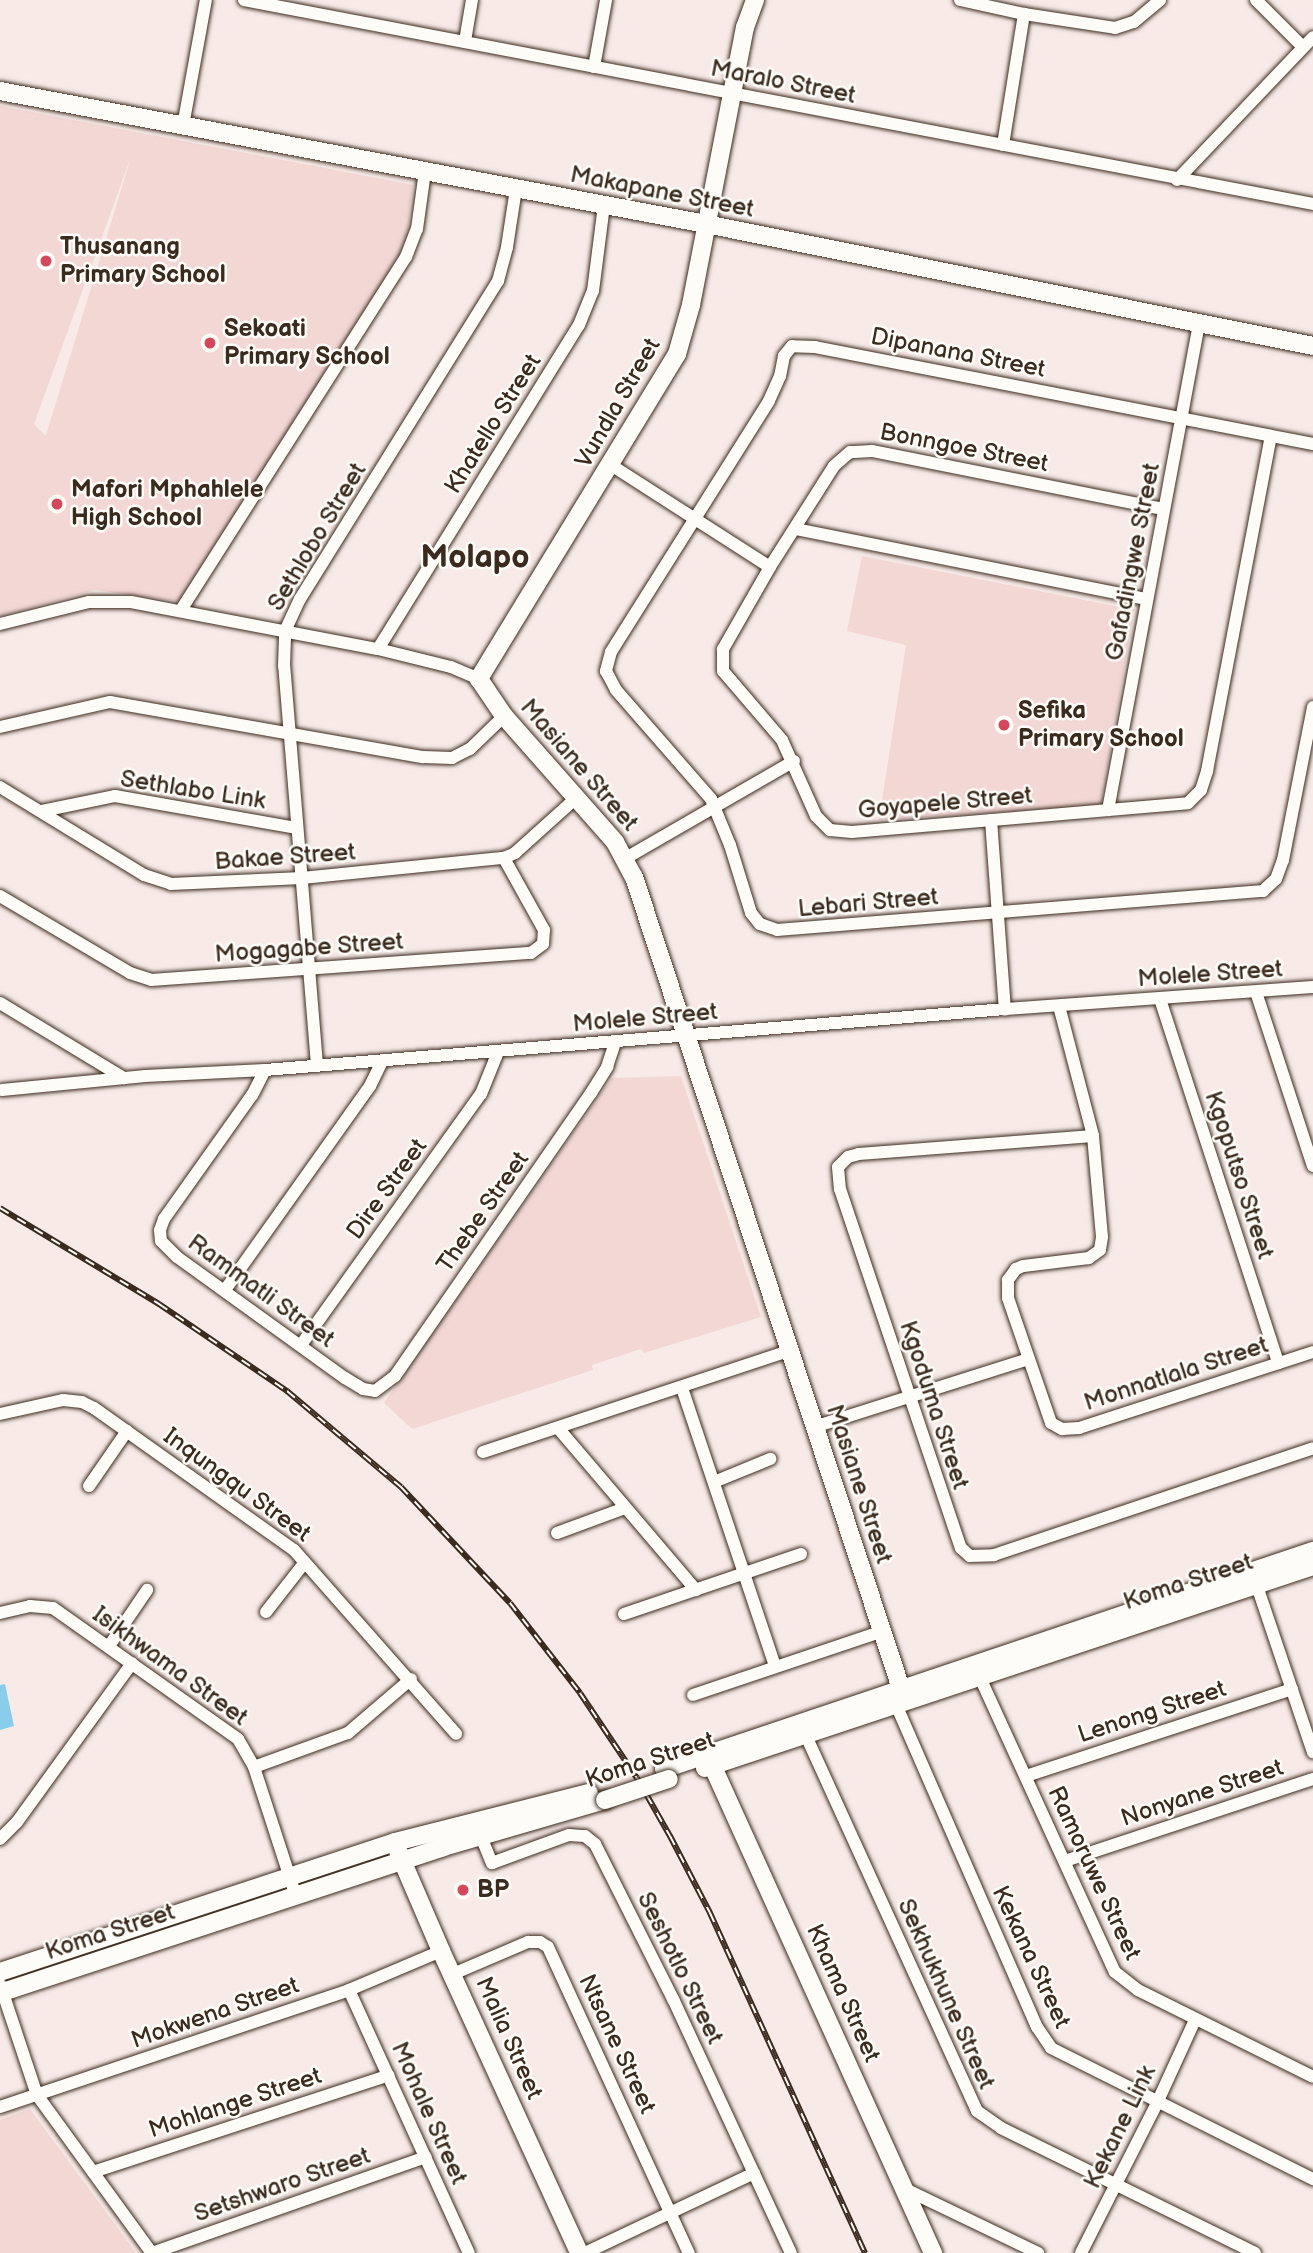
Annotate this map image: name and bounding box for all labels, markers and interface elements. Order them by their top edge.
street label: Maralo Street [708,54,858,110]
street label: Makapane Street [568,160,756,224]
place label: Thusanang Primary School [60,233,226,289]
marker: Thusanang Primary School [38,253,54,269]
place label: Sekoati Primary School [224,315,390,371]
street label: Dipanana Street [868,322,1048,384]
street label: Vundla Street [569,333,667,473]
marker: Sekoati Primary School [202,335,218,351]
street label: Khatello Street [438,349,548,499]
street label: Bonngoe Street [877,418,1051,478]
street label: Sethlobo Street [261,458,373,616]
street label: Gafadingwe Street [1100,461,1166,663]
place label: Mafori Mphahlele High School [71,476,263,532]
marker: Mafori Mphahlele High School [49,496,65,512]
district label: Molapo [421,539,529,577]
street label: Masiane Street [514,693,644,837]
place label: Sefika Primary School [1018,697,1184,753]
marker: Sefika Primary School [996,717,1012,733]
street label: Sethlabo Link [118,764,268,816]
street label: Goyapele Street [857,781,1033,825]
street label: Bakae Street [213,838,357,876]
street label: Lebari Street [796,883,940,923]
street label: Mogagabe Street [214,927,404,969]
street label: Molele Street [1136,955,1284,993]
street label: Molele Street [571,997,719,1039]
street label: Kgoputso Street [1198,1087,1280,1263]
street label: Dire Street [341,1133,433,1245]
street label: Thebe Street [431,1146,535,1278]
street label: Rammatli Street [182,1228,340,1354]
street label: Kgoduma Street [893,1317,975,1493]
street label: Monnatlala Street [1080,1331,1272,1417]
street label: Masiane Street [820,1401,898,1567]
street label: Inqungqu Street [158,1422,316,1548]
street label: Koma Street [1120,1547,1256,1617]
street label: Isikhwama Street [87,1600,253,1732]
street label: Lenong Street [1074,1674,1230,1750]
street label: Koma Street [582,1725,718,1795]
street label: Nonyane Street [1117,1753,1287,1833]
street label: Ramoruwe Street [1041,1781,1147,1965]
place label: BP [477,1876,509,1904]
street label: Kekana Street [985,1881,1077,2033]
marker: BP [455,1882,471,1898]
street label: Seshotlo Street [631,1887,729,2049]
street label: Sekhukhune Street [891,1894,1001,2094]
street label: Koma Street [42,1897,178,1967]
street label: Khama Street [800,1919,886,2067]
street label: Ntsane Street [572,1970,662,2118]
street label: Mokwena Street [127,1971,303,2055]
street label: Malia Street [469,1972,549,2104]
street label: Mohale Street [385,2037,473,2189]
street label: Mohlange Street [145,2061,325,2145]
street label: Kekane Link [1078,2061,1162,2193]
street label: Setshwaro Street [190,2141,374,2229]

